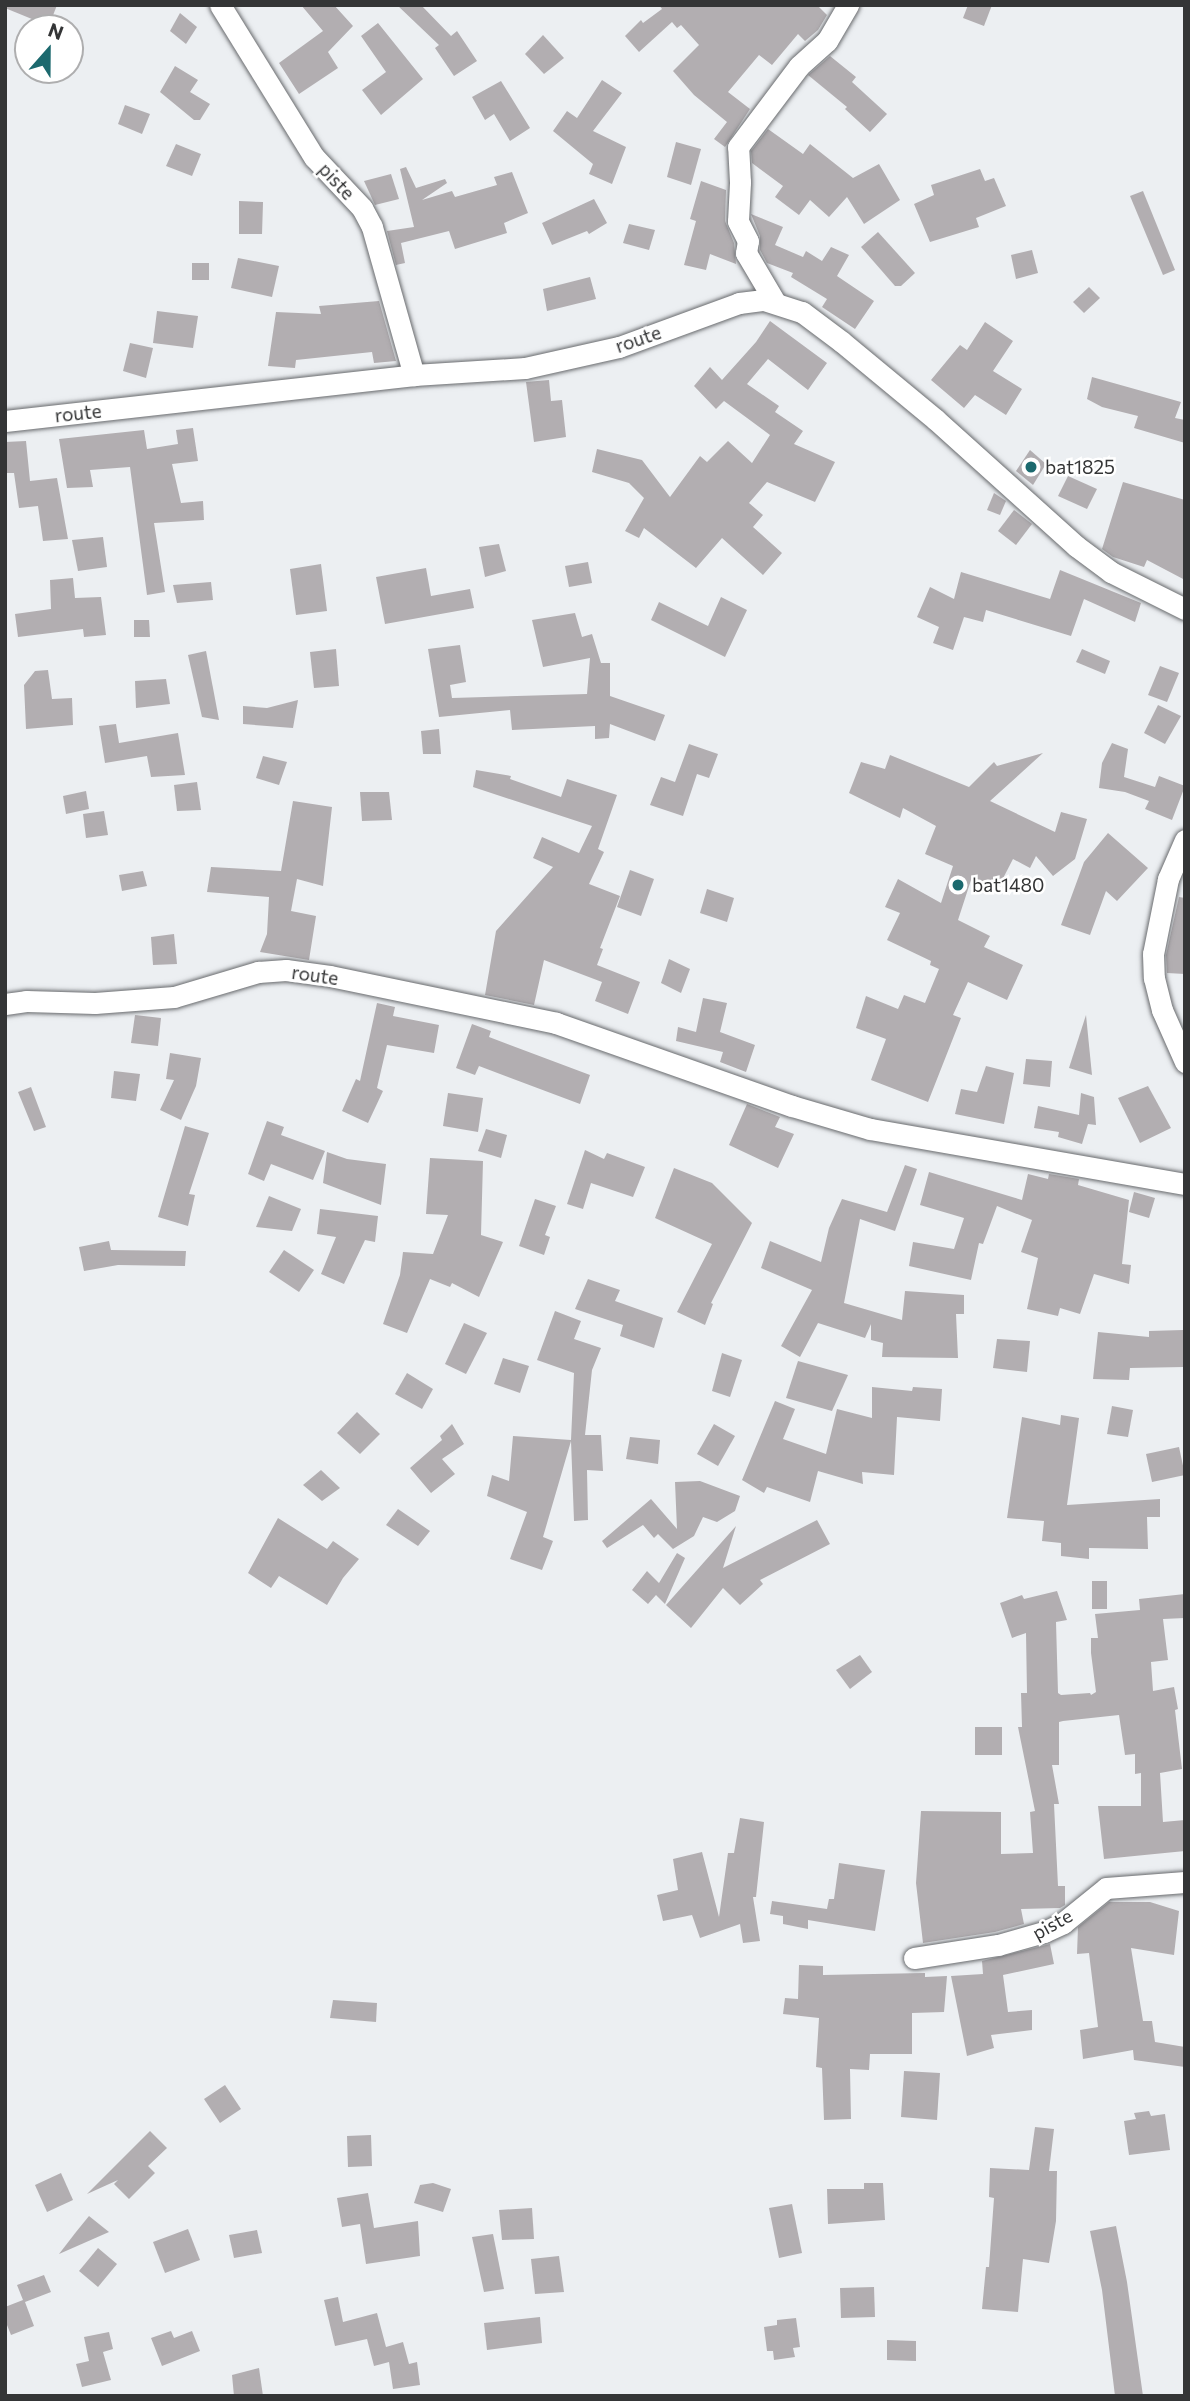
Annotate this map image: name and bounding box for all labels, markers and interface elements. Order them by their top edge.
north arrow [14,14,84,84]
text: N [45,18,67,44]
street label: piste [314,158,360,204]
street label: route [612,321,664,357]
street label: route [53,399,103,427]
place label: bat1825 [1045,456,1115,478]
marker: bat1825 [1023,459,1039,475]
place label: bat1480 [972,874,1044,896]
marker: bat1480 [950,877,966,893]
street label: route [290,960,340,990]
street label: piste [1028,1904,1076,1944]

